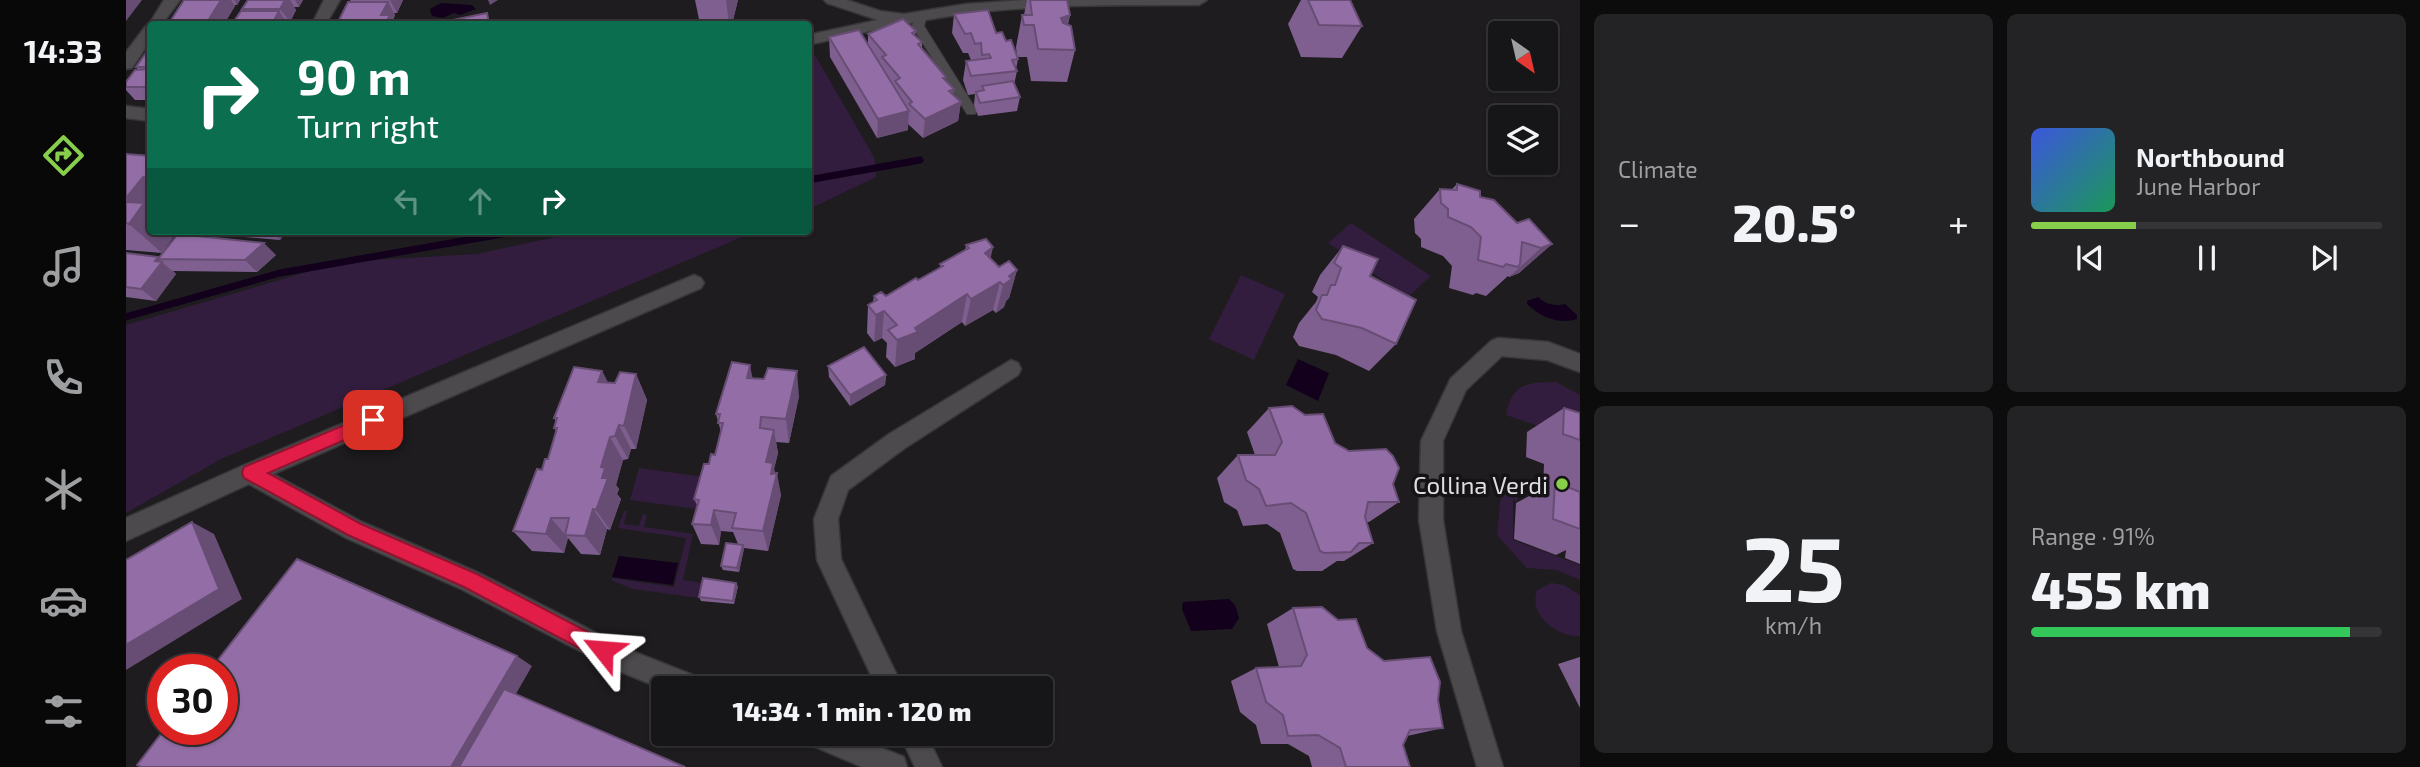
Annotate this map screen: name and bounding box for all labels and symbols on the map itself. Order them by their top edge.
north arrow [1488,21,1558,91]
pin [343,390,403,450]
place label: Collina Verdi [1413,470,1548,499]
marker: Collina Verdi [1554,476,1570,492]
position arrow [566,613,640,687]
speed limit sign: 30 [147,654,238,745]

